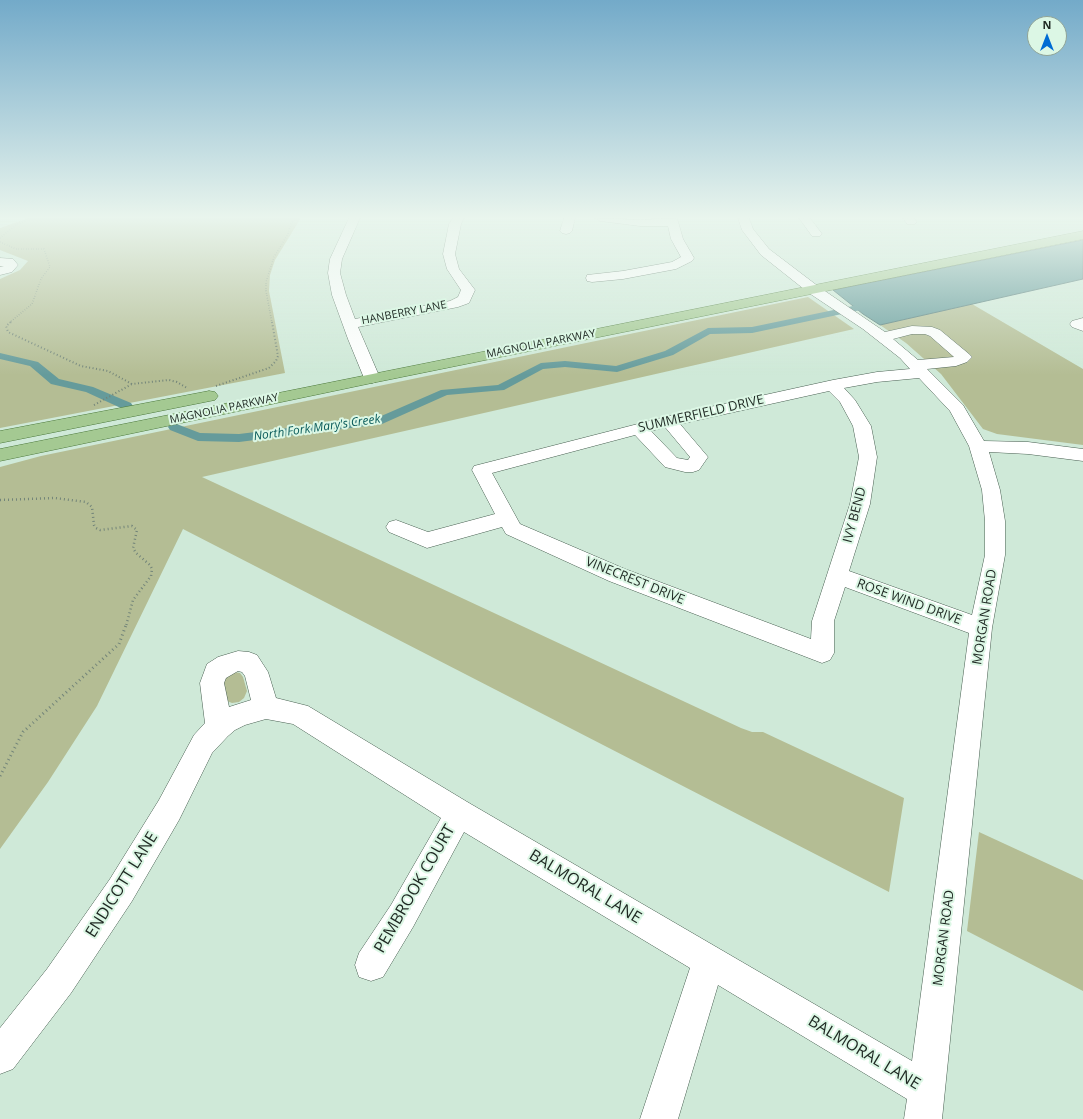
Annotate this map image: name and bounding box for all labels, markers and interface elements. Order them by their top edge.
north arrow [1027,16,1067,56]
text: N [1043,17,1051,32]
street label: HANBERRY LANE [360,298,448,328]
street label: MAGNOLIA PARKWAY [485,327,597,361]
street label: MAGNOLIA PARKWAY [169,391,279,427]
street label: SUMMERFIELD DRIVE [637,392,765,436]
water label: North Fork Mary's Creek [253,412,381,444]
street label: IVY BEND [840,486,870,544]
street label: VINECREST DRIVE [583,554,687,608]
street label: MORGAN ROAD [970,568,1000,666]
street label: ROSE WIND DRIVE [855,576,963,628]
street label: PEMBROOK COURT [370,821,460,957]
street label: ENDICOTT LANE [82,829,162,941]
street label: BALMORAL LANE [525,846,645,928]
street label: MORGAN ROAD [930,889,958,987]
street label: BALMORAL LANE [804,1012,924,1094]

